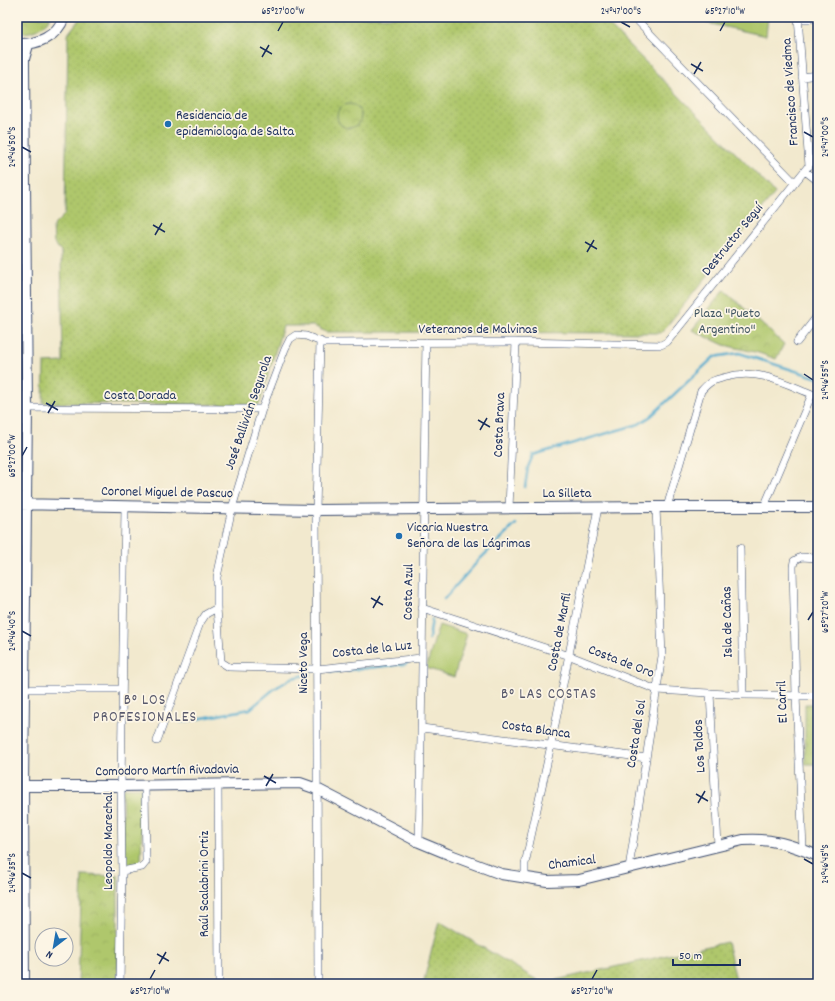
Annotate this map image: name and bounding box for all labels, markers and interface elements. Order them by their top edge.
text: 65°27'00"W [261,5,305,19]
text: 24°47'00"S [601,5,641,19]
text: 65°27'10"W [705,5,745,19]
street label: Francisco de Viedma [777,37,805,146]
place label: Residencia de epidemiología de Salta [176,106,295,142]
text: 24°47'00"S [819,117,833,157]
marker: Residencia de epidemiología de Salta [163,119,173,129]
text: 24°46'50"S [6,127,20,167]
street label: Destructor Seguí [697,198,769,281]
park label: Plaza "Pueto Argentino" [694,304,760,340]
street label: Veteranos de Malvinas [418,320,538,340]
street label: José Ballivián Segurola [220,353,278,473]
text: 24°46'55"S [819,360,833,400]
street label: Costa Dorada [104,386,177,406]
street label: Costa Brava [489,392,511,458]
text: 65°27'00"W [6,434,20,478]
street label: Coronel Miguel de Pascuo [101,482,233,504]
street label: La Silleta [543,484,592,504]
place label: Vicaria Nuestra Señora de las Lágrimas [407,518,531,554]
marker: Vicaria Nuestra Señora de las Lágrimas [394,531,404,541]
street label: Costa Azul [399,563,420,620]
street label: Isla de Cañas [717,586,739,658]
street label: Costa de Marfil [543,590,578,673]
text: 65°27'20"W [819,591,833,633]
text: 24°46'40"S [6,611,20,651]
street label: Niceto Vega [294,632,314,694]
street label: Costa de la Luz [331,636,414,664]
street label: Costa de Oro [585,640,657,684]
street label: El Carril [772,680,794,724]
district label: B° LAS COSTAS [501,684,597,706]
district label: B° LOS PROFESIONALES [93,690,197,729]
street label: Costa del Sol [622,698,652,770]
street label: Costa Blanca [500,715,572,745]
street label: Los Toldos [689,719,711,773]
street label: Comodoro Martín Rivadavia [95,760,239,782]
street label: Leopoldo Marechal [99,791,119,890]
street label: Raúl Scalabrini Ortiz [195,830,215,937]
text: 24°46'45"S [819,844,833,884]
street label: Chamical [547,850,597,876]
text: 24°46'35"S [6,853,20,893]
north arrow [34,927,74,967]
scale bar [673,941,740,967]
text: N [43,945,56,962]
text: 50 m [679,948,702,965]
text: 65°27'10"W [130,985,170,999]
text: 65°27'20"W [571,985,613,999]

